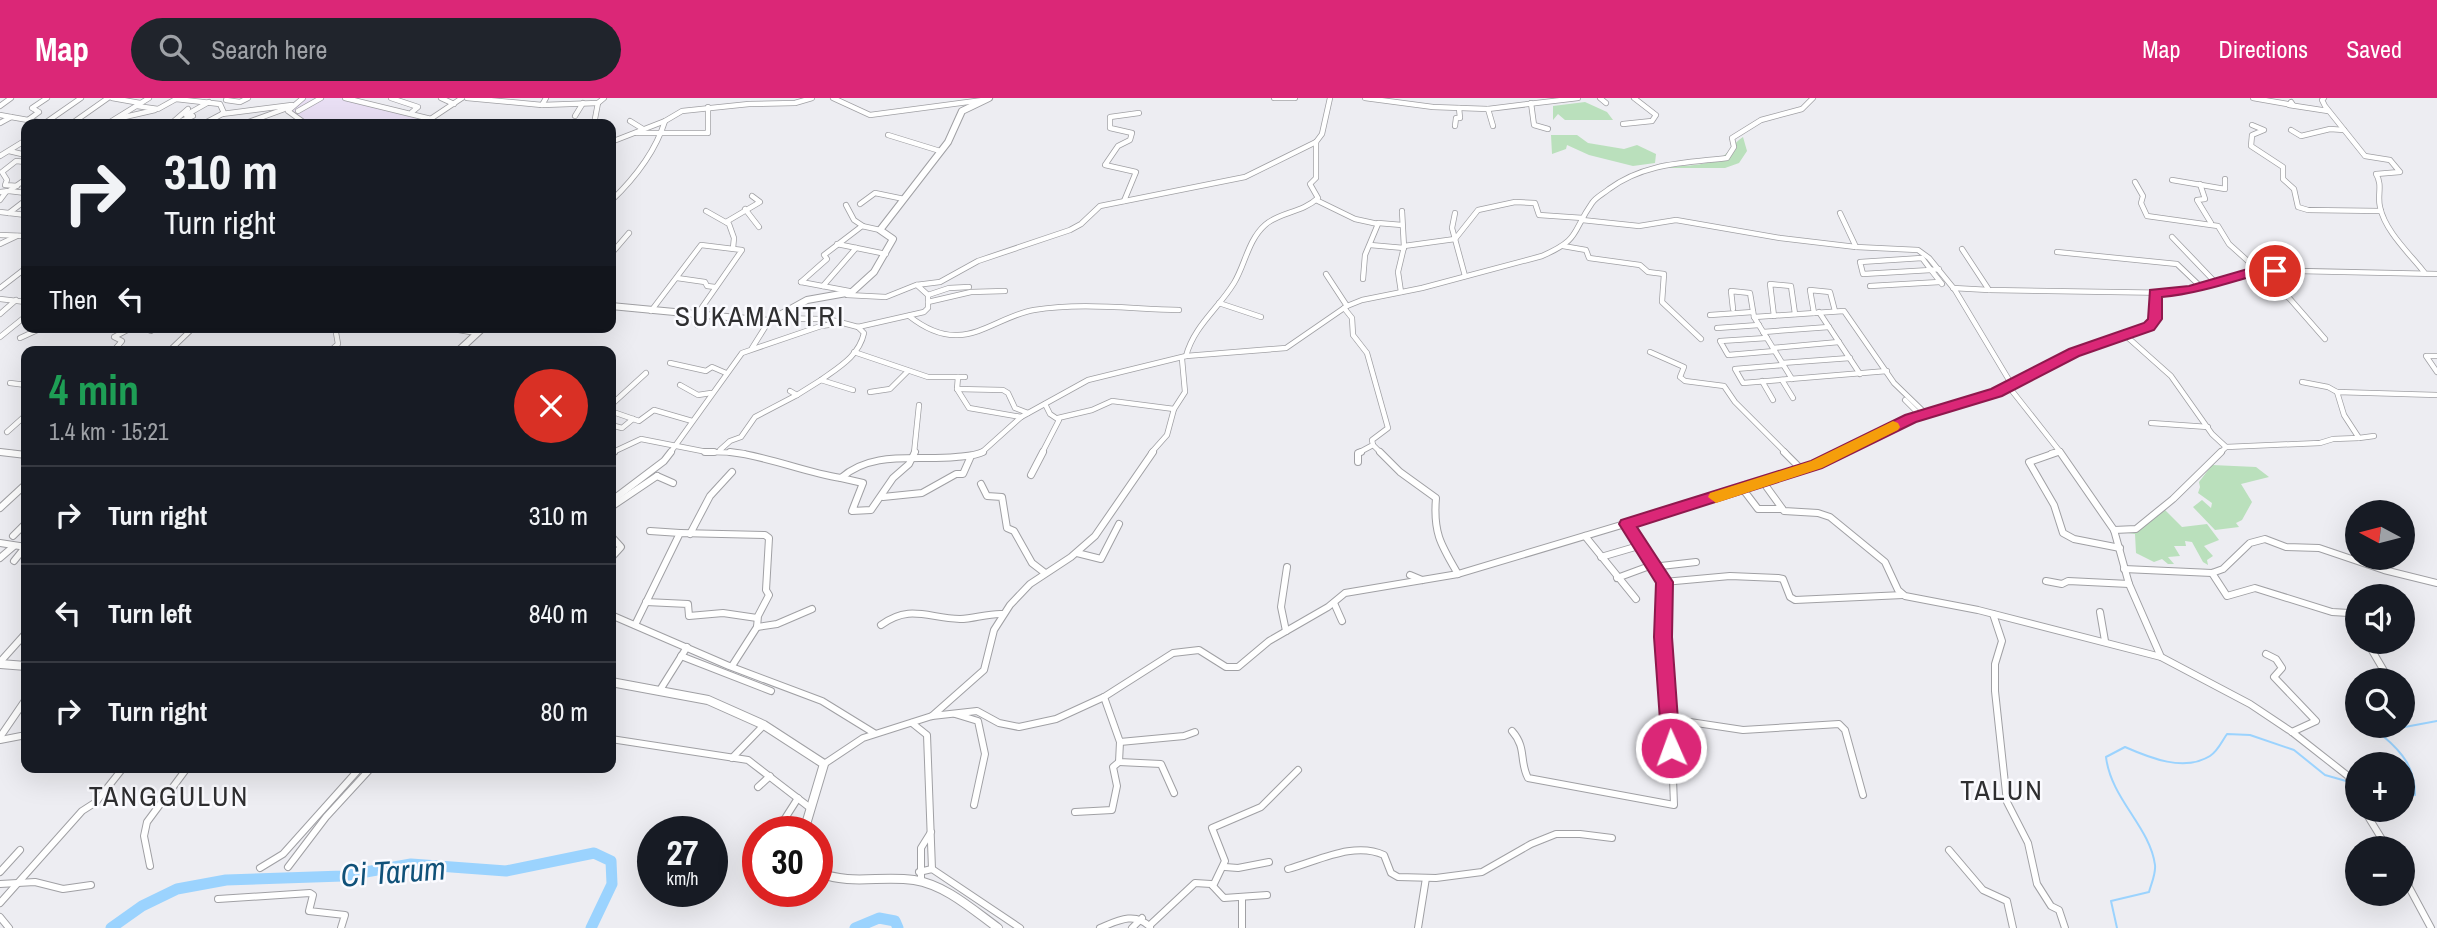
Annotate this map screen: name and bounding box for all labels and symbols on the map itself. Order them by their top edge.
pin [2245,241,2305,301]
district label: SUKAMANTRI [675,297,845,335]
north arrow [2345,500,2415,570]
position arrow [1634,711,1708,785]
district label: TALUN [1960,771,2044,809]
district label: TANGGULUN [89,777,249,815]
speed limit sign: 30 [742,816,833,907]
water label: Ci Tarum [339,846,447,897]

